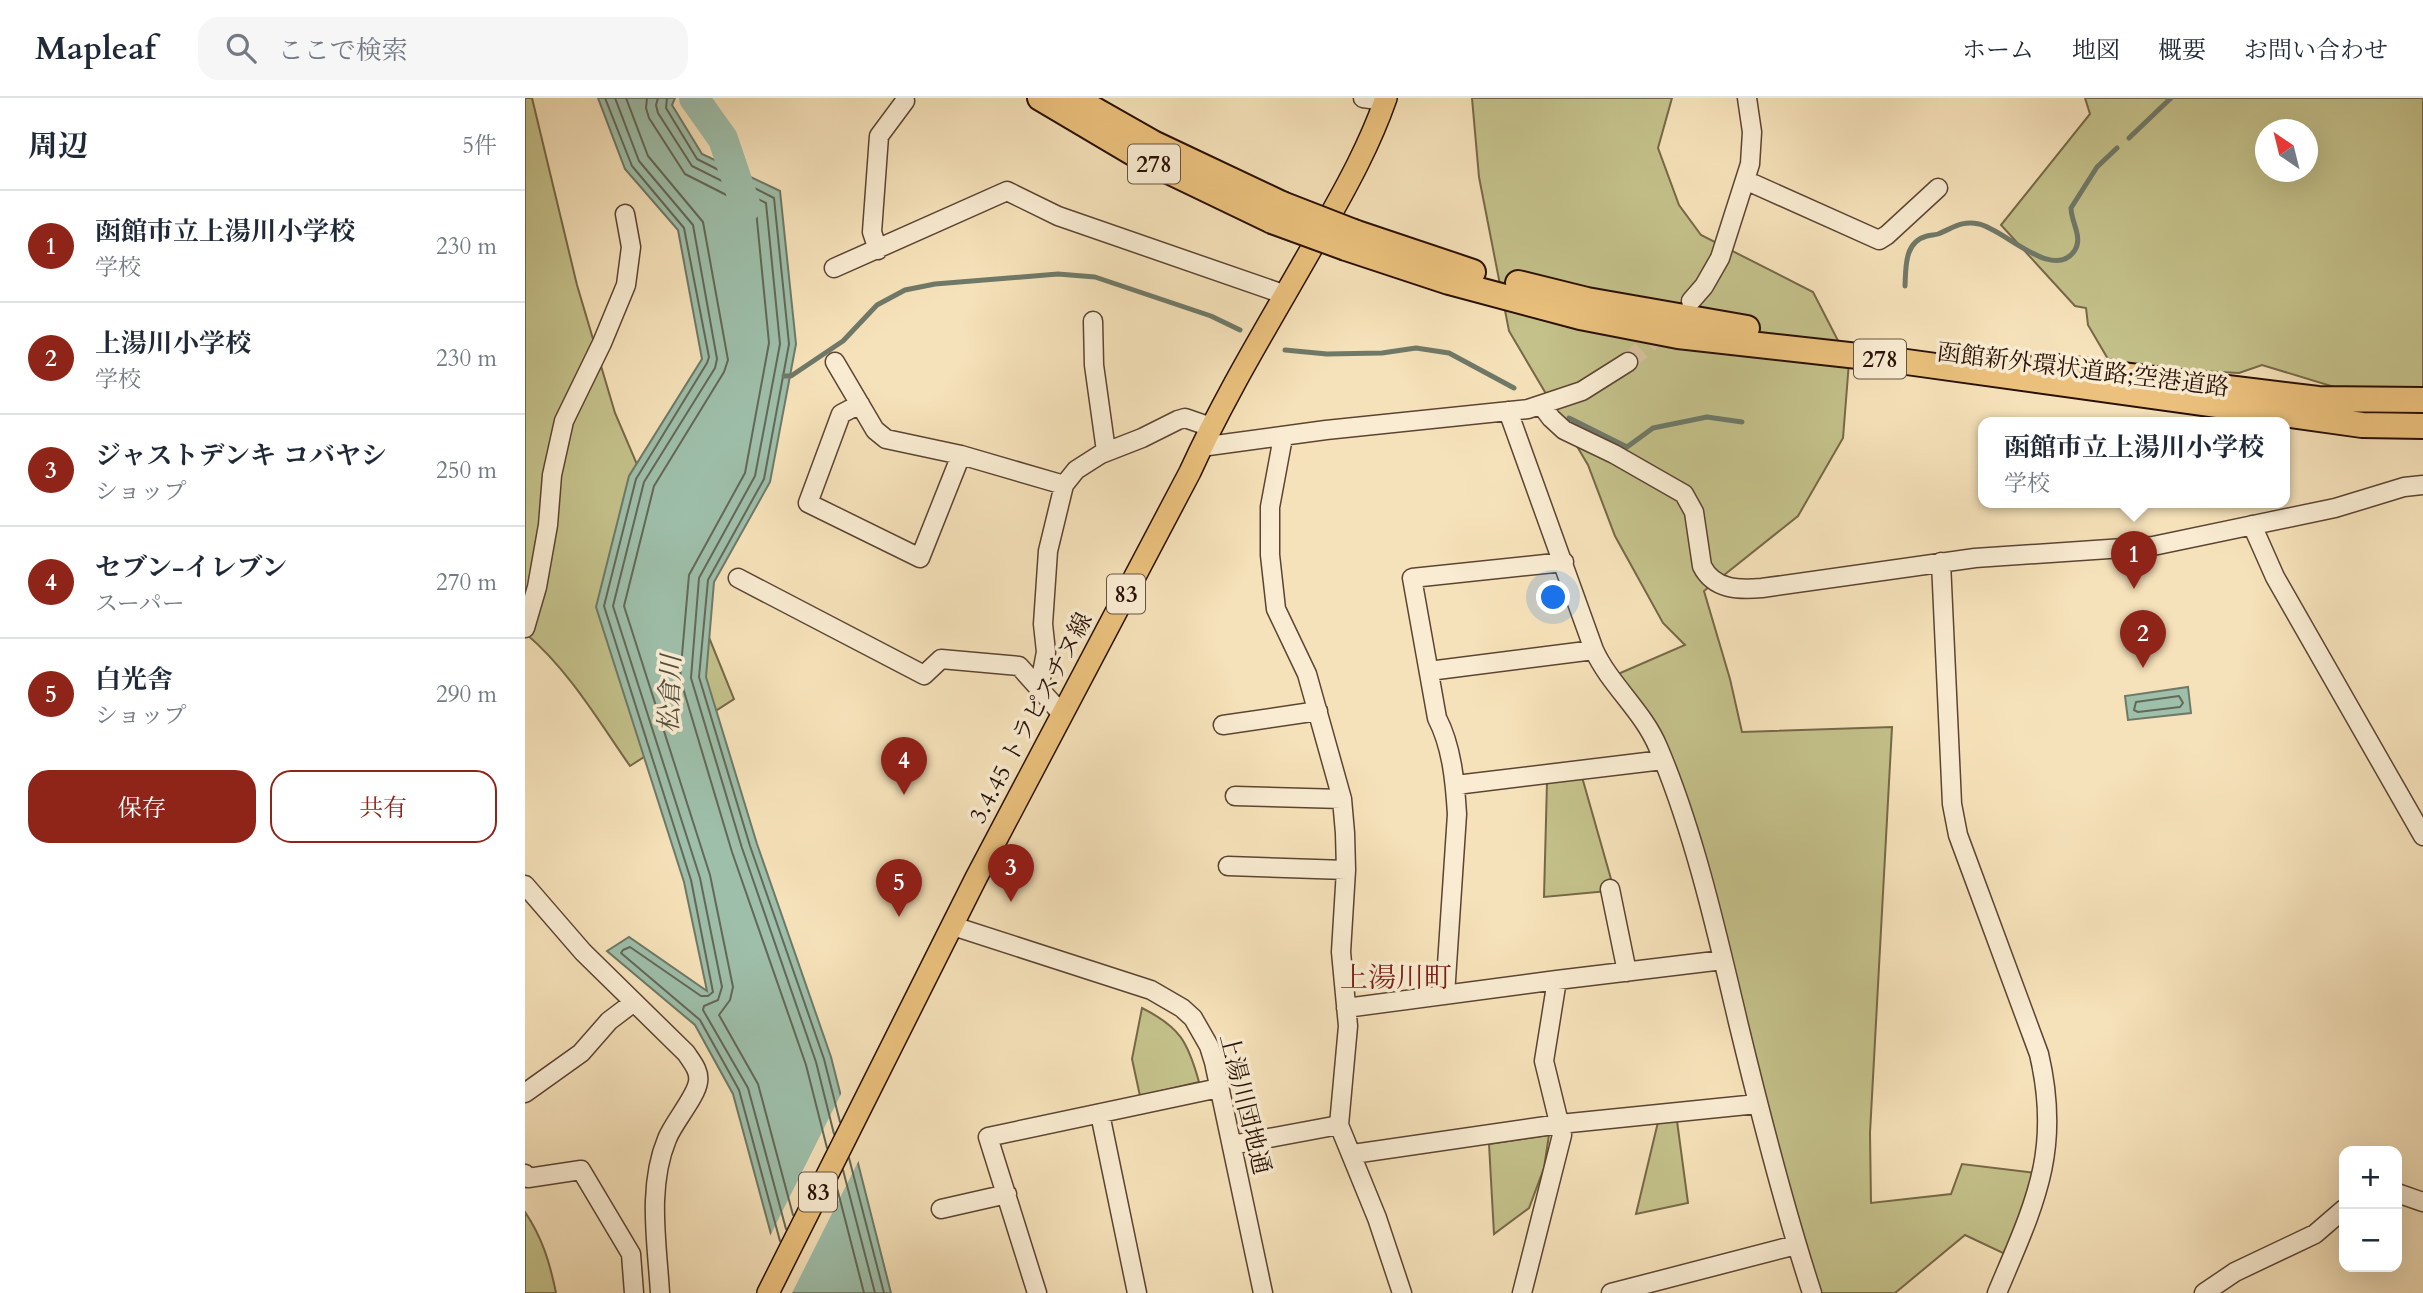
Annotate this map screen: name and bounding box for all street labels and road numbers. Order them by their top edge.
road number: 278 [1128,144,1180,184]
street label: 函館新外環状道路;空港道路 [1935,336,2231,404]
road number: 278 [1854,340,1906,378]
road number: 83 [1107,574,1145,614]
street label: 3.4.45 トラピスチヌ線 [961,607,1101,829]
street label: 上湯川団地通 [1212,1030,1278,1178]
road number: 83 [799,1172,837,1212]

